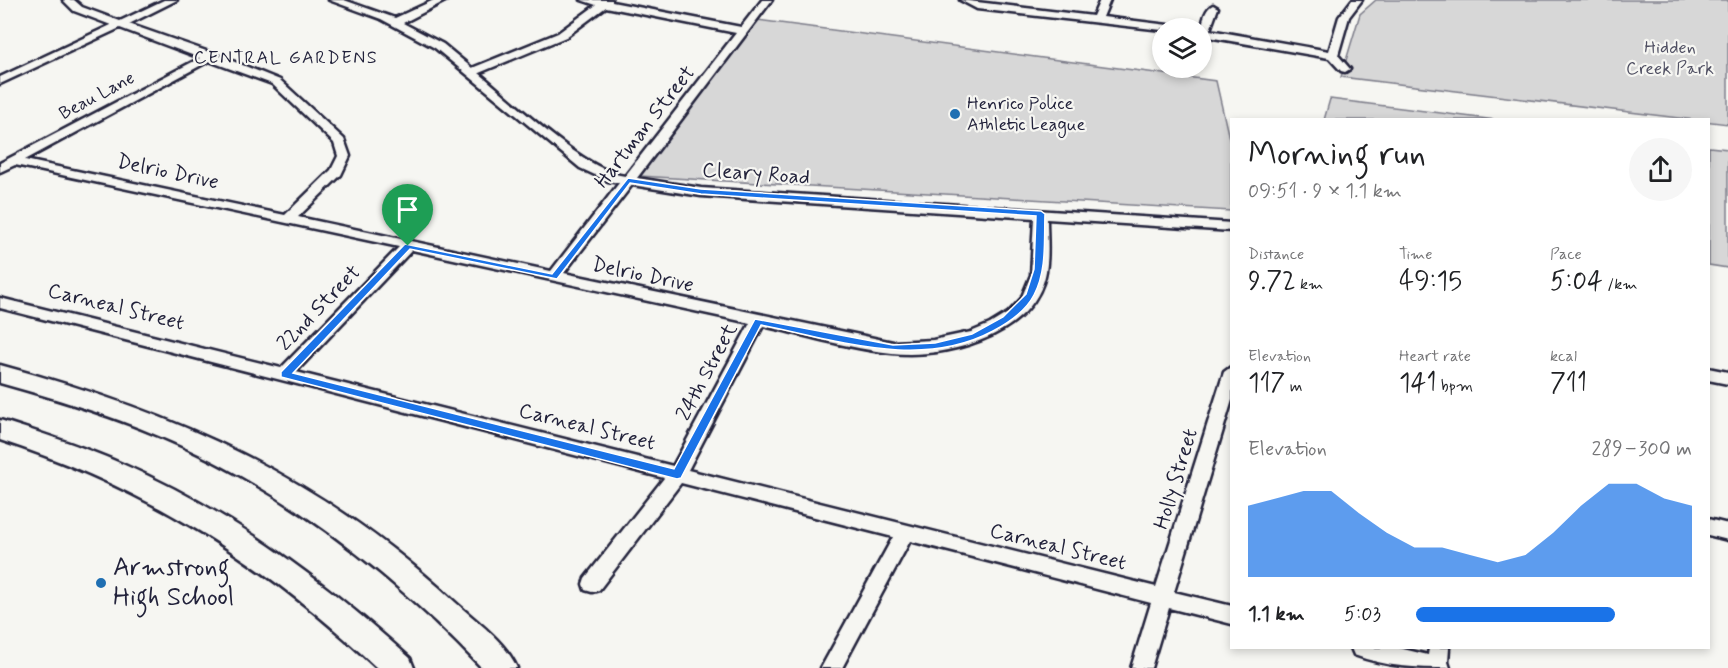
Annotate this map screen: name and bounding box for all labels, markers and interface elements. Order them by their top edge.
map controls [1152,18,1212,78]
button: layers [1152,18,1212,78]
park label: Hidden Creek Park [1626,36,1714,81]
district label: CENTRAL GARDENS [194,46,378,70]
street label: Hartman Street [588,60,702,194]
street label: Beau Lane [55,66,139,126]
place label: Henrico Police Athletic League [967,92,1086,138]
marker: Henrico Police Athletic League [948,107,962,121]
text: Morning run [1248,133,1426,177]
button: share [1629,138,1692,201]
street label: Delrio Drive [114,148,222,196]
street label: Cleary Road [701,156,811,192]
text: 09:51 · 9 × 1.1 km [1248,178,1402,205]
pin [382,184,433,246]
icon: arrive [391,193,424,226]
text: Distance [1248,244,1304,265]
text: Time [1399,244,1433,265]
text: Pace [1550,244,1582,265]
street label: Delrio Drive [589,251,697,299]
street label: 22nd Street [271,259,367,357]
text: 9.72 [1248,265,1296,299]
text: 49:15 [1399,265,1462,299]
text: 5:04 [1550,265,1603,299]
text: km [1296,274,1323,295]
text: /km [1603,274,1638,295]
street label: Carneal Street [45,277,187,338]
street label: 24th Street [670,318,745,426]
text: Elevation [1248,346,1311,367]
text: Heart rate [1399,346,1471,367]
text: kcal [1550,346,1577,367]
text: 117 [1248,367,1285,401]
text: 141 [1399,367,1437,401]
text: 711 [1550,367,1587,401]
text: m [1285,376,1302,397]
text: bpm [1437,376,1473,397]
street label: Carneal Street [516,397,658,458]
street label: Holly Street [1147,425,1205,533]
text: Elevation [1248,436,1327,463]
text: 289–300 m [1592,436,1692,463]
street label: Carneal Street [987,517,1129,578]
place label: Armstrong High School [113,551,234,618]
marker: Armstrong High School [94,576,108,590]
text: 1.1 km [1248,601,1305,628]
text: 5:03 [1344,601,1381,628]

